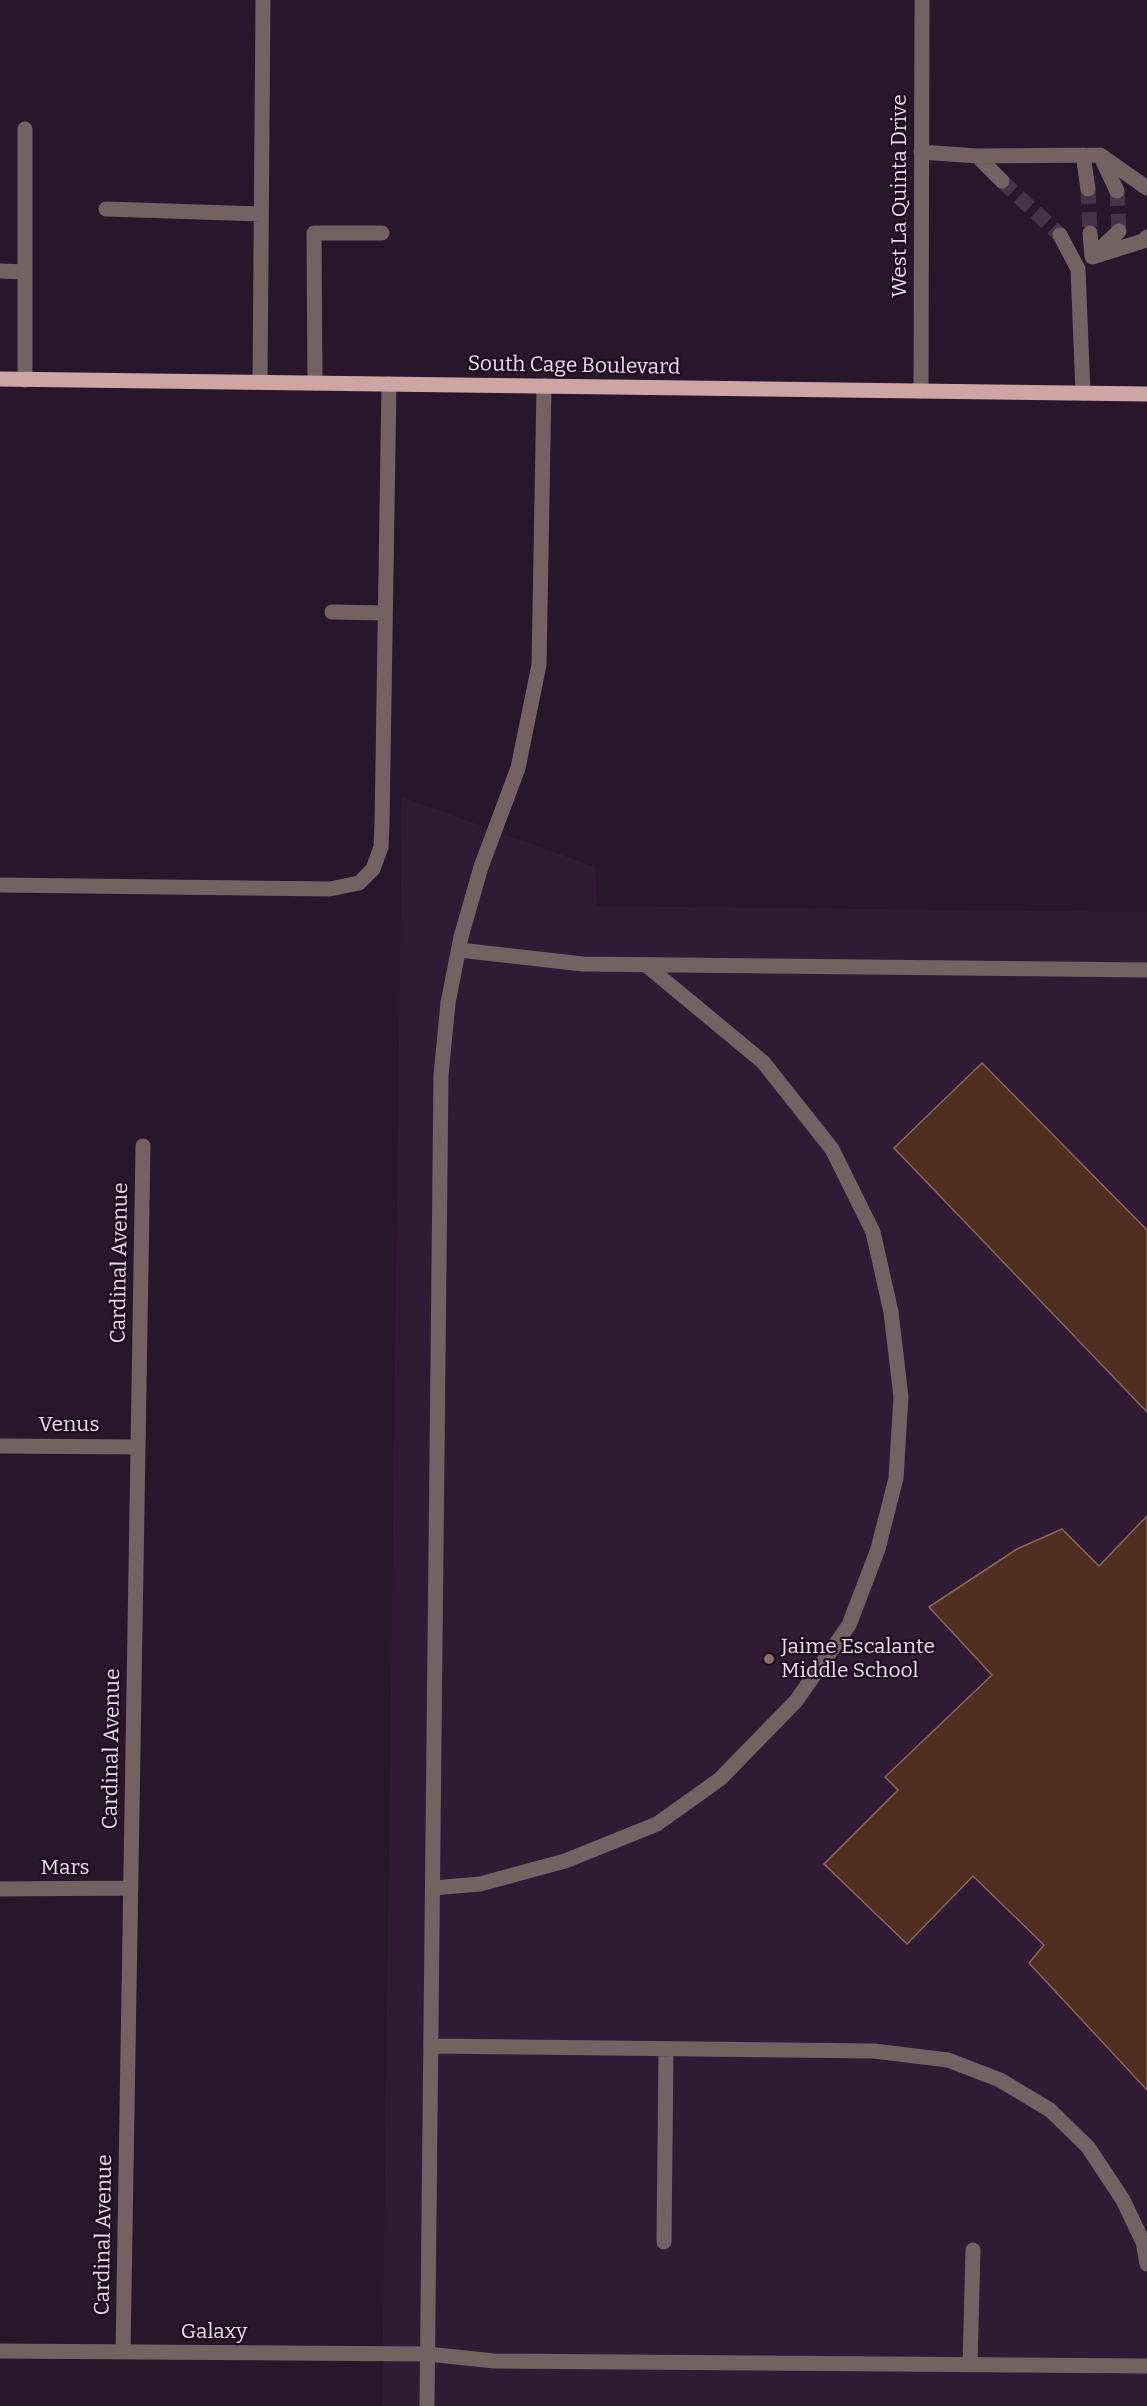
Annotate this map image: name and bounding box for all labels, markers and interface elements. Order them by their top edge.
street label: West La Quinta Drive [887,94,913,298]
street label: South Cage Boulevard [467,352,681,380]
street label: Cardinal Avenue [106,1182,134,1344]
street label: Venus [39,1412,99,1438]
place label: Jaime Escalante Middle School [781,1634,935,1684]
marker: Jaime Escalante Middle School [762,1652,776,1666]
street label: Cardinal Avenue [98,1668,126,1830]
street label: Mars [41,1855,89,1881]
street label: Cardinal Avenue [90,2154,118,2316]
street label: Galaxy [181,2319,247,2345]

